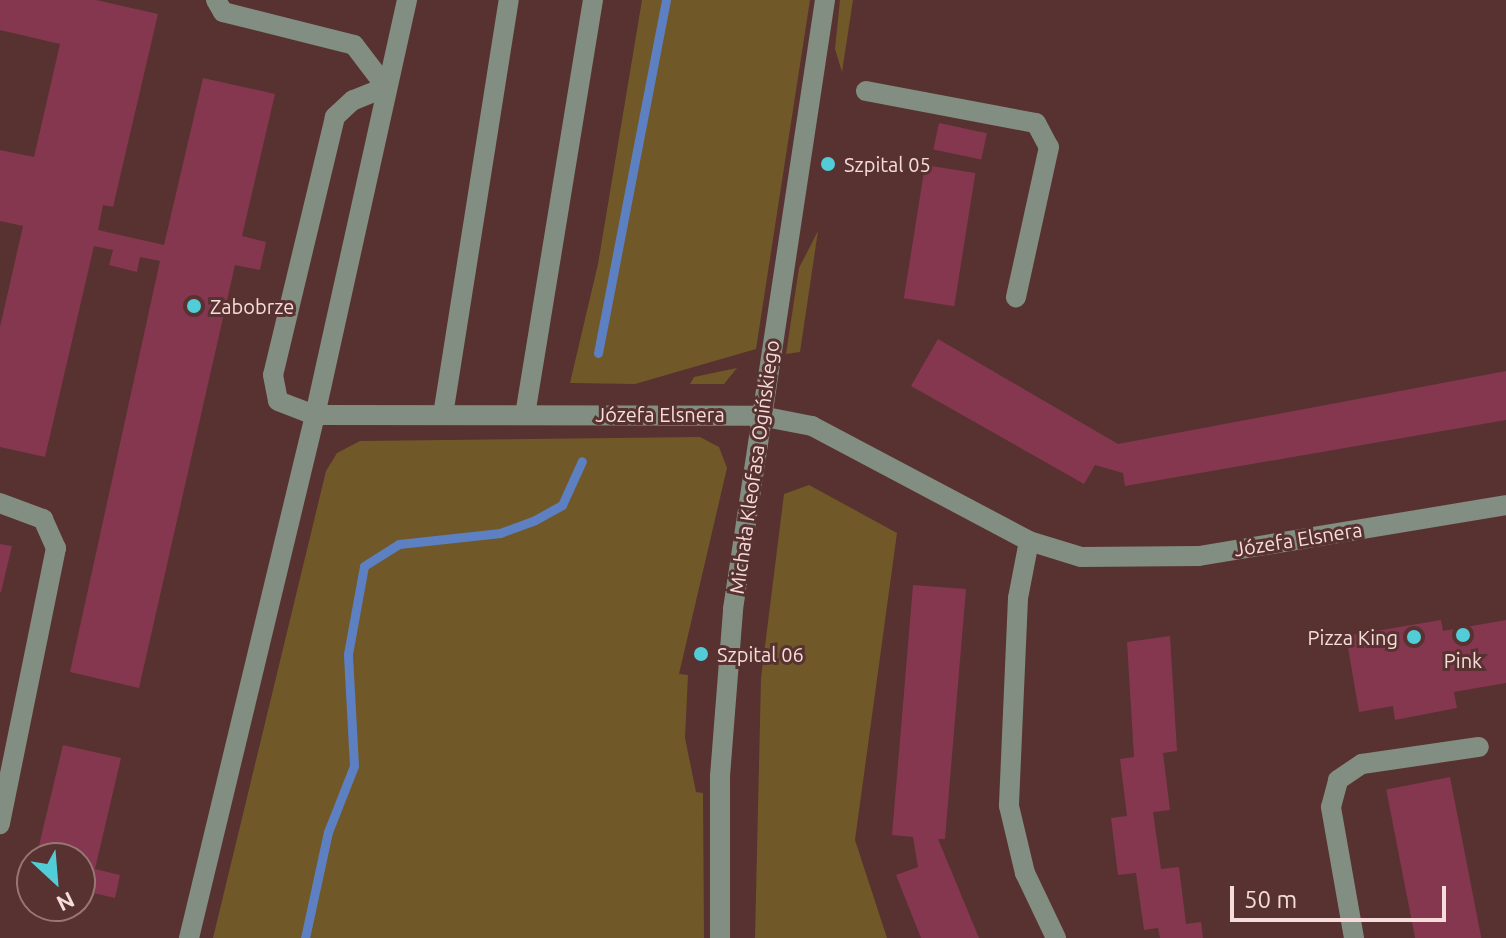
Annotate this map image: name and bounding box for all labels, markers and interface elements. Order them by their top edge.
place label: Szpital 05 [844,152,931,176]
marker: Szpital 05 [819,155,837,173]
place label: Zabobrze [210,294,294,318]
marker: Zabobrze [185,297,203,315]
street label: Michała Kleofasa Ogińskiego [724,338,784,596]
street label: Józefa Elsnera [595,402,725,426]
street label: Józefa Elsnera [1232,517,1364,561]
place label: Pizza King [1308,625,1398,649]
marker: Pink [1454,626,1472,644]
marker: Pizza King [1405,628,1423,646]
place label: Szpital 06 [717,642,804,666]
marker: Szpital 06 [692,645,710,663]
place label: Pink [1444,648,1482,672]
north arrow [16,842,96,922]
scale bar [1234,870,1450,920]
text: 50 m [1244,886,1297,913]
text: N [53,887,79,917]

